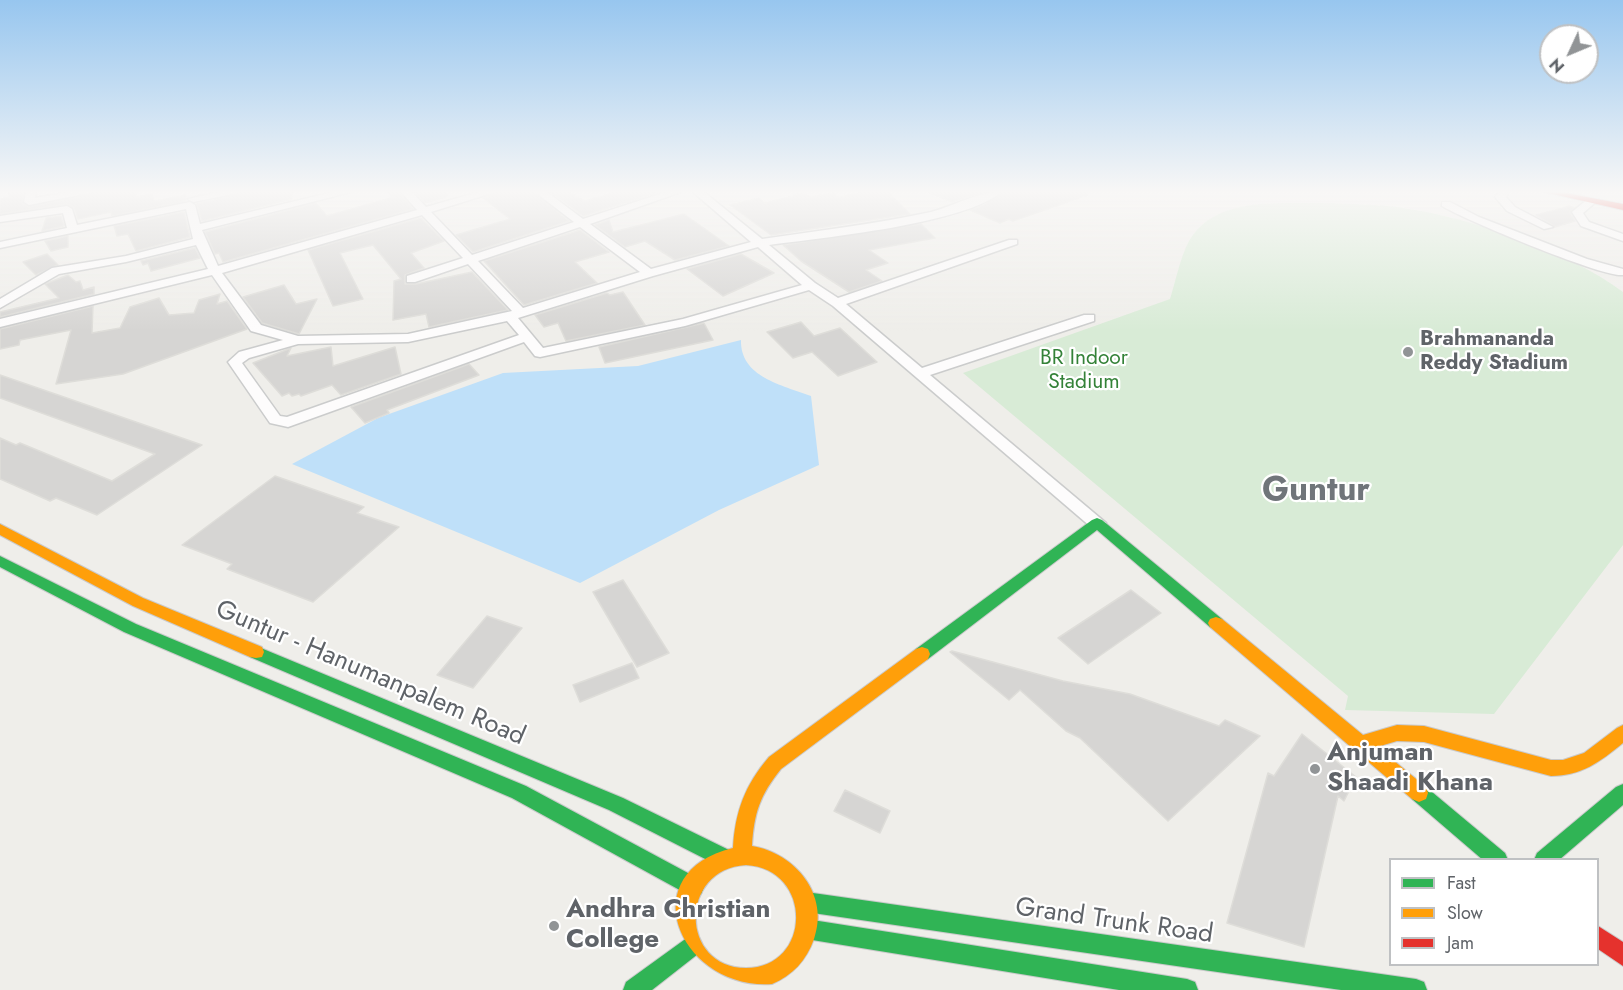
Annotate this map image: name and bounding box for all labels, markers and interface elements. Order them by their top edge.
north arrow [1539,24,1599,84]
text: N [1544,53,1570,78]
place label: Brahmananda Reddy Stadium [1420,327,1568,377]
marker: Brahmananda Reddy Stadium [1401,345,1415,359]
park label: BR Indoor Stadium [1040,346,1128,396]
district label: Guntur [1262,472,1370,512]
street label: Guntur - Hanumanpalem Road [211,595,529,753]
place label: Anjuman Shaadi Khana [1327,738,1493,800]
marker: Anjuman Shaadi Khana [1308,762,1322,776]
legend [1389,858,1599,966]
text: Fast [1447,870,1476,896]
street label: Grand Trunk Road [1013,893,1215,951]
place label: Andhra Christian College [566,895,771,957]
text: Slow [1447,900,1483,926]
marker: Andhra Christian College [547,919,561,933]
text: Jam [1447,930,1474,956]

